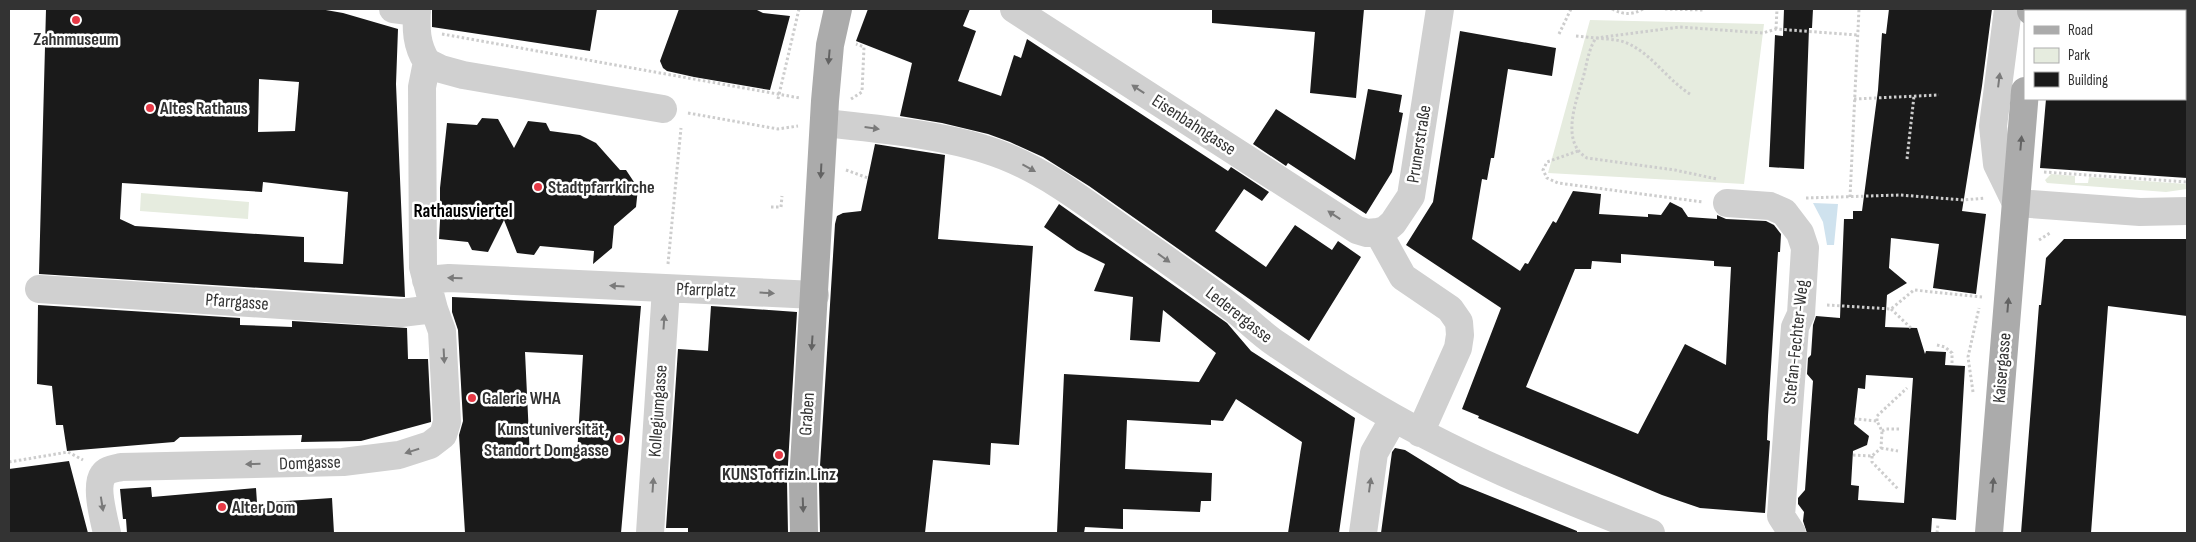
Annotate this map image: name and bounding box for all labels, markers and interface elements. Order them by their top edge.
legend [2024,10,2186,100]
marker: Zahnmuseum [70,14,82,26]
text: Road [2068,21,2093,40]
place label: Zahnmuseum [33,29,119,50]
text: Park [2068,46,2090,65]
one-way arrow [825,49,833,65]
text: Building [2068,71,2108,90]
one-way arrow [1995,72,2003,88]
one-way arrow [1132,84,1145,94]
street label: Eisenbahngasse [1148,90,1240,160]
place label: Altes Rathaus [159,98,248,119]
marker: Altes Rathaus [144,102,156,114]
street label: Prunerstraße [1402,103,1436,185]
one-way arrow [865,124,881,132]
one-way arrow [2017,135,2025,151]
one-way arrow [817,164,825,180]
one-way arrow [1022,164,1036,172]
place label: Stadtpfarrkirche [548,177,655,198]
marker: Stadtpfarrkirche [532,181,544,193]
district label: Rathausviertel [413,200,513,223]
one-way arrow [1327,210,1341,220]
one-way arrow [1157,253,1170,264]
one-way arrow [447,274,463,282]
street label: Pfarrplatz [676,278,737,302]
street label: Stefan-Fechter-Weg [1779,279,1813,405]
one-way arrow [609,282,625,290]
street label: Lederergasse [1201,282,1277,348]
street label: Pfarrgasse [205,289,269,315]
one-way arrow [759,289,775,297]
one-way arrow [2004,297,2012,313]
one-way arrow [660,314,668,330]
street label: Kaisergasse [1988,332,2016,404]
one-way arrow [807,336,815,352]
one-way arrow [440,348,448,364]
street label: Kollegiumgasse [644,364,672,458]
place label: Galerie WHA [482,388,561,409]
marker: Galerie WHA [466,392,478,404]
street label: Graben [795,392,819,436]
place label: Kunstuniversität, Standort Domgasse [484,419,609,461]
marker: Kunstuniversität, Standort Domgasse [613,433,625,445]
one-way arrow [405,447,420,455]
marker: KUNSToffizin.Linz [773,449,785,461]
street label: Domgasse [279,451,341,475]
one-way arrow [245,460,261,468]
place label: KUNSToffizin.Linz [722,464,836,485]
one-way arrow [649,476,657,492]
one-way arrow [1989,476,1997,492]
one-way arrow [1366,477,1374,493]
one-way arrow [98,496,106,512]
place label: Alter Dom [231,497,295,518]
one-way arrow [800,498,808,514]
marker: Alter Dom [216,501,228,513]

